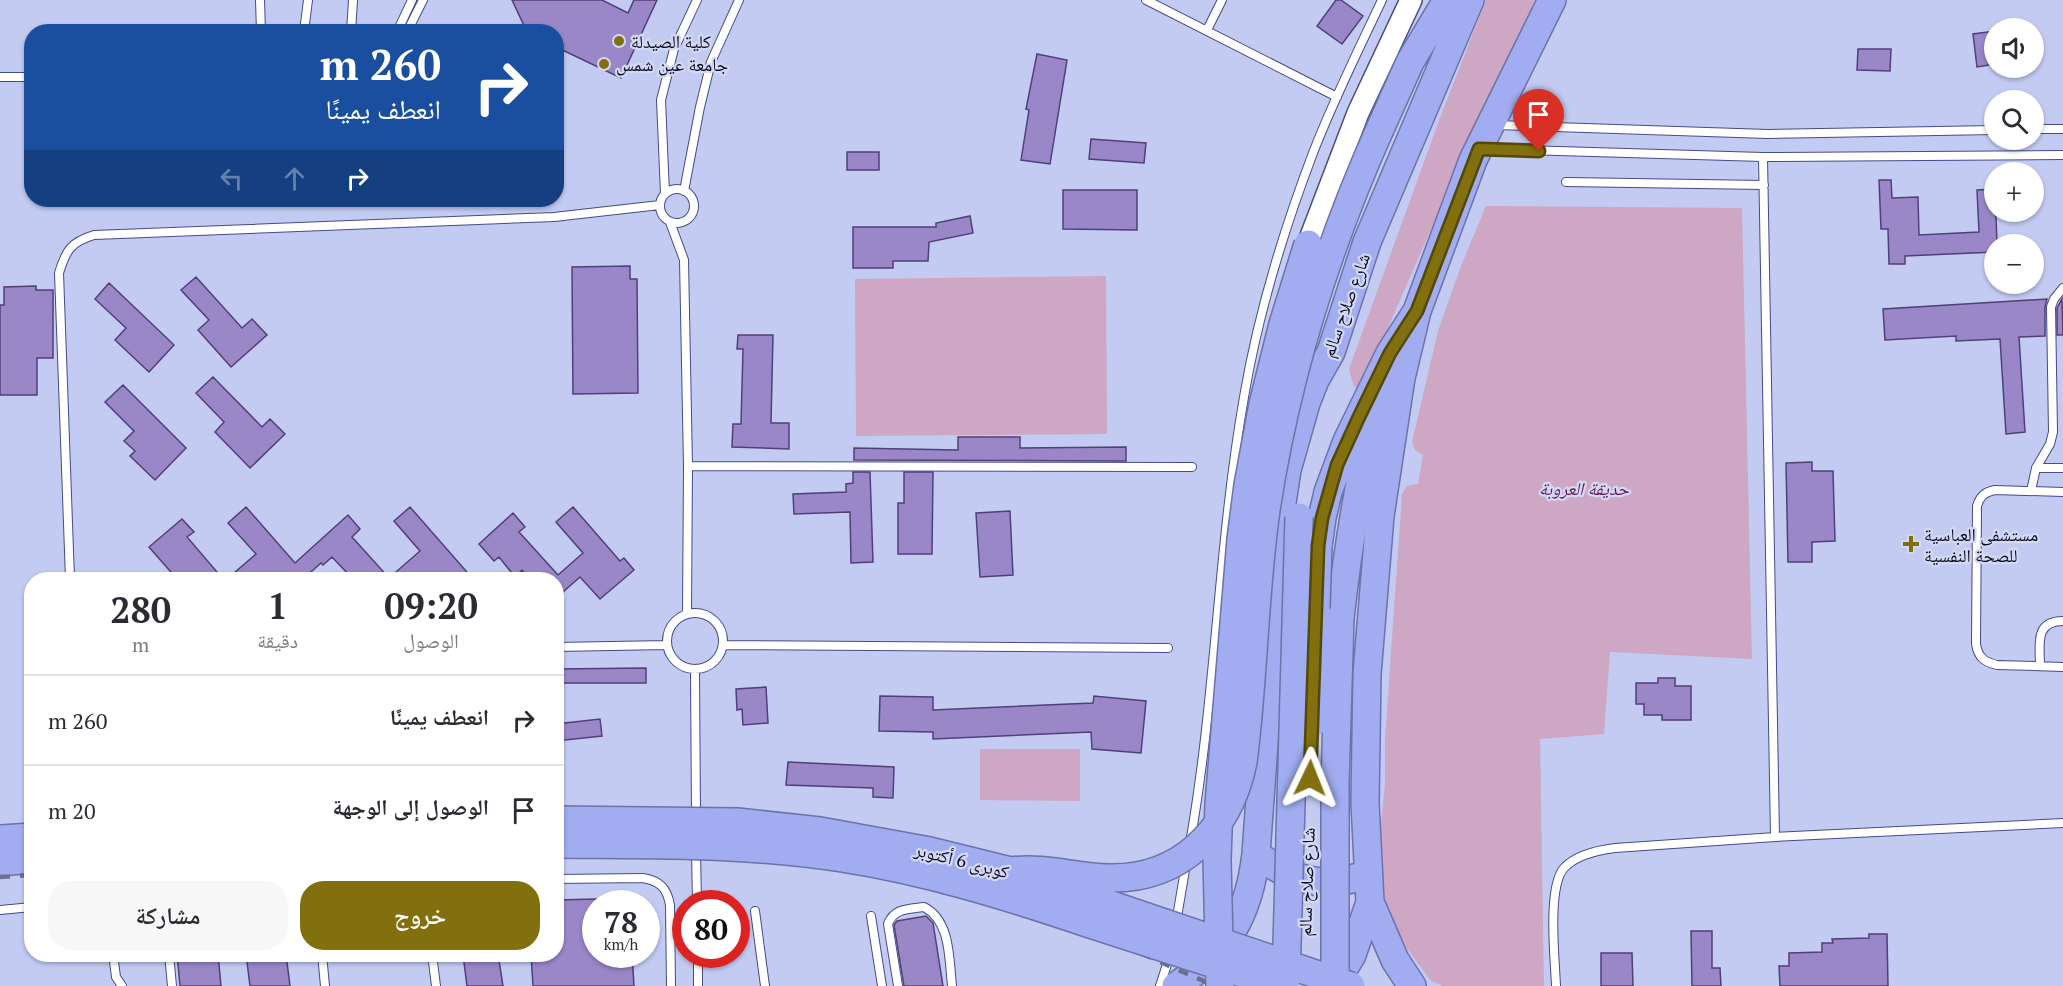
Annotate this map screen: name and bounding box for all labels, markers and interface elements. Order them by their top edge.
map controls [1984,18,2044,294]
button: sound [1984,18,2044,78]
place label: كلية الصيدلة [631,29,711,53]
marker: كلية الصيدلة [612,34,626,48]
text: 260 m [320,36,441,92]
icon: right [462,48,540,126]
place label: جامعة عين شمس [616,52,728,76]
marker: جامعة عين شمس [597,57,611,71]
pin [1513,89,1564,151]
button: search [1984,90,2044,150]
text: انعطف يمينًا [326,91,441,127]
icon: arrive [1522,98,1555,131]
icon: left [215,162,248,195]
icon: ahead [278,162,311,195]
icon: right [341,162,374,195]
button: + [1984,162,2044,222]
button: − [1984,234,2044,294]
street label: شارع صلاح سالم [1315,250,1376,361]
park label: حديقة العروبة [1539,476,1630,500]
place label: مستشفى العباسية للصحة النفسية [1924,522,2038,567]
marker: مستشفى العباسية للصحة النفسية [1902,535,1920,553]
text: 1 [267,582,288,629]
text: 09:20 [384,582,478,629]
text: 280 [110,586,171,633]
text: دقيقة [257,627,298,654]
text: الوصول [403,627,459,654]
text: m [132,631,149,658]
text: انعطف يمينًا [390,702,489,731]
icon: right [507,704,540,737]
text: 260 m [48,706,108,735]
position arrow [1278,746,1342,810]
text: الوصول إلى الوجهة [332,792,489,821]
icon: arrive [507,794,540,827]
text: 20 m [48,796,96,825]
street label: شارع صلاح سالم [1292,827,1321,937]
street label: كوبرى 6 أكتوبر [911,836,1012,883]
button: مشاركة [48,881,288,950]
button: خروج [300,881,540,950]
speed limit sign: 80 [672,890,750,968]
text: 78 [604,902,638,942]
text: km/h [604,934,638,954]

